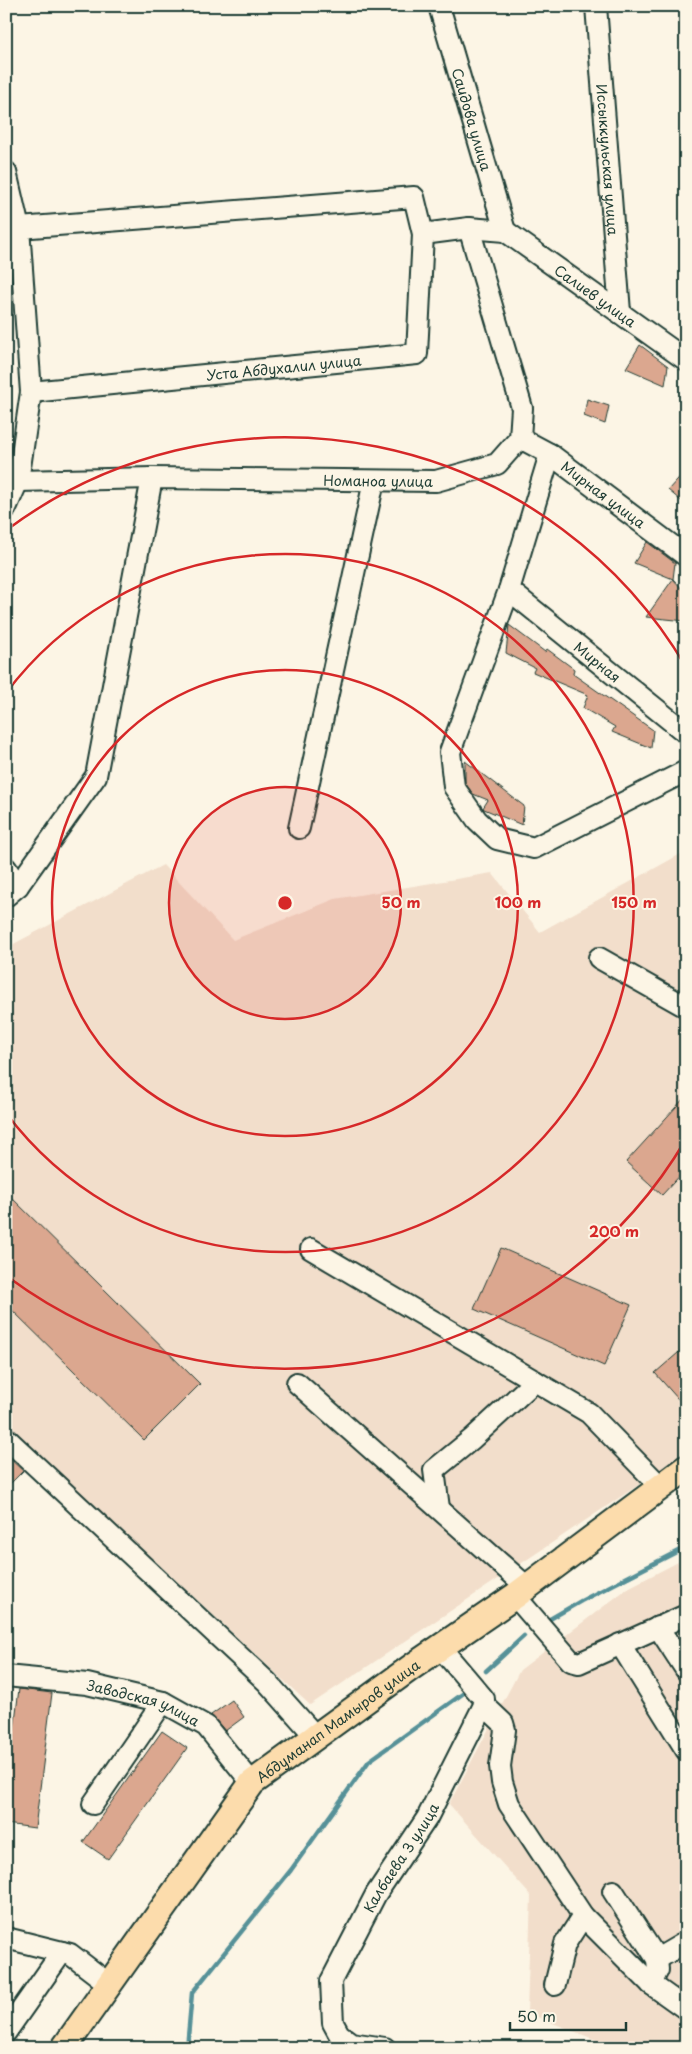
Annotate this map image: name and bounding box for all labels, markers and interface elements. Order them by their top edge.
street label: Саидова улица [447,65,497,173]
street label: Иссыккульская улица [592,83,624,236]
street label: Салиев улица [550,259,641,332]
street label: Уста Абдухалил улица [205,349,362,385]
street label: Мирная улица [557,456,650,533]
street label: Номаноа улица [323,469,433,491]
street label: Мирная [570,636,626,687]
text: 50 m [382,890,420,913]
text: 100 m [495,890,541,913]
text: 150 m [611,890,657,913]
centre of rings [276,894,294,912]
text: 200 m [589,1219,639,1242]
street label: Абдуманап Мамыров улица [252,1654,424,1787]
street label: Заводская улица [85,1674,204,1731]
street label: Калбаева 3 улица [358,1799,444,1916]
scale bar [510,1999,626,2031]
text: 50 m [517,2004,556,2027]

